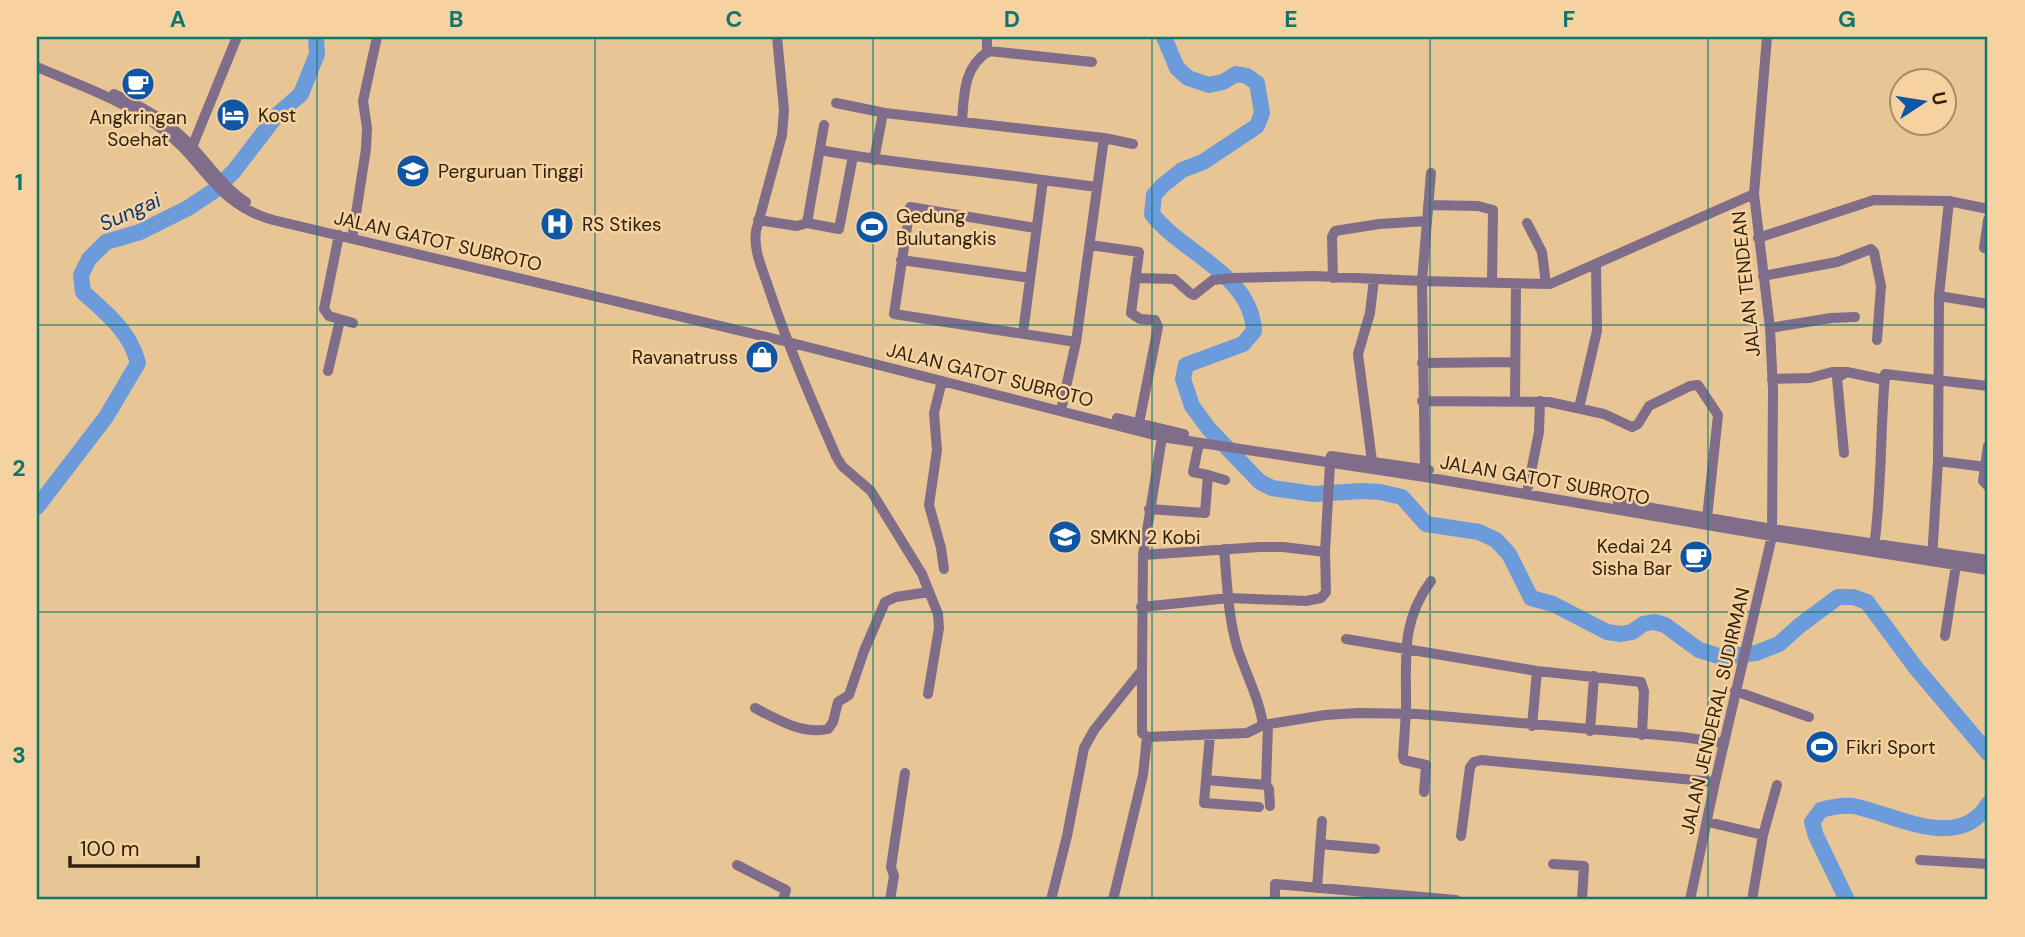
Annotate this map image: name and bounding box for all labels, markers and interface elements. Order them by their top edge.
text: A [170,4,186,34]
text: B [449,4,463,34]
text: C [726,4,742,34]
text: D [1004,4,1020,34]
text: E [1284,4,1298,34]
text: F [1563,4,1576,34]
text: G [1838,4,1856,34]
cafe icon: Angkringan Soehat [119,65,157,103]
north arrow [1888,66,1958,136]
text: U [1926,90,1953,108]
hotel icon: Kost [214,96,252,134]
place label: Kost [258,103,296,128]
place label: Angkringan Soehat [89,105,187,152]
school or university icon: Perguruan Tinggi [394,152,432,190]
place label: Perguruan Tinggi [438,159,584,184]
text: 1 [15,167,23,197]
water label: Sungai [95,186,166,238]
place label: Gedung Bulutangkis [896,204,996,251]
street label: JALAN GATOT SUBROTO [332,205,544,277]
hospital icon: RS Stikes [538,205,576,243]
sports icon: Gedung Bulutangkis [853,208,891,246]
street label: JALAN TENDEAN [1726,210,1766,358]
place label: RS Stikes [582,212,662,237]
street label: JALAN GATOT SUBROTO [884,337,1096,413]
shop icon: Ravanatruss [743,338,781,376]
place label: Ravanatruss [632,345,738,370]
street label: JALAN GATOT SUBROTO [1438,449,1652,511]
text: 2 [12,453,26,483]
school or university icon: SMKN 2 Kobi [1046,518,1084,556]
place label: SMKN 2 Kobi [1090,525,1200,550]
place label: Kedai 24 Sisha Bar [1592,534,1672,581]
cafe icon: Kedai 24 Sisha Bar [1677,538,1715,576]
street label: JALAN JENDERAL SUDIRMAN [1674,585,1756,837]
sports icon: Fikri Sport [1803,728,1841,766]
place label: Fikri Sport [1846,735,1936,760]
text: 3 [12,740,26,770]
scale bar [70,825,198,869]
text: 100 m [80,835,140,863]

